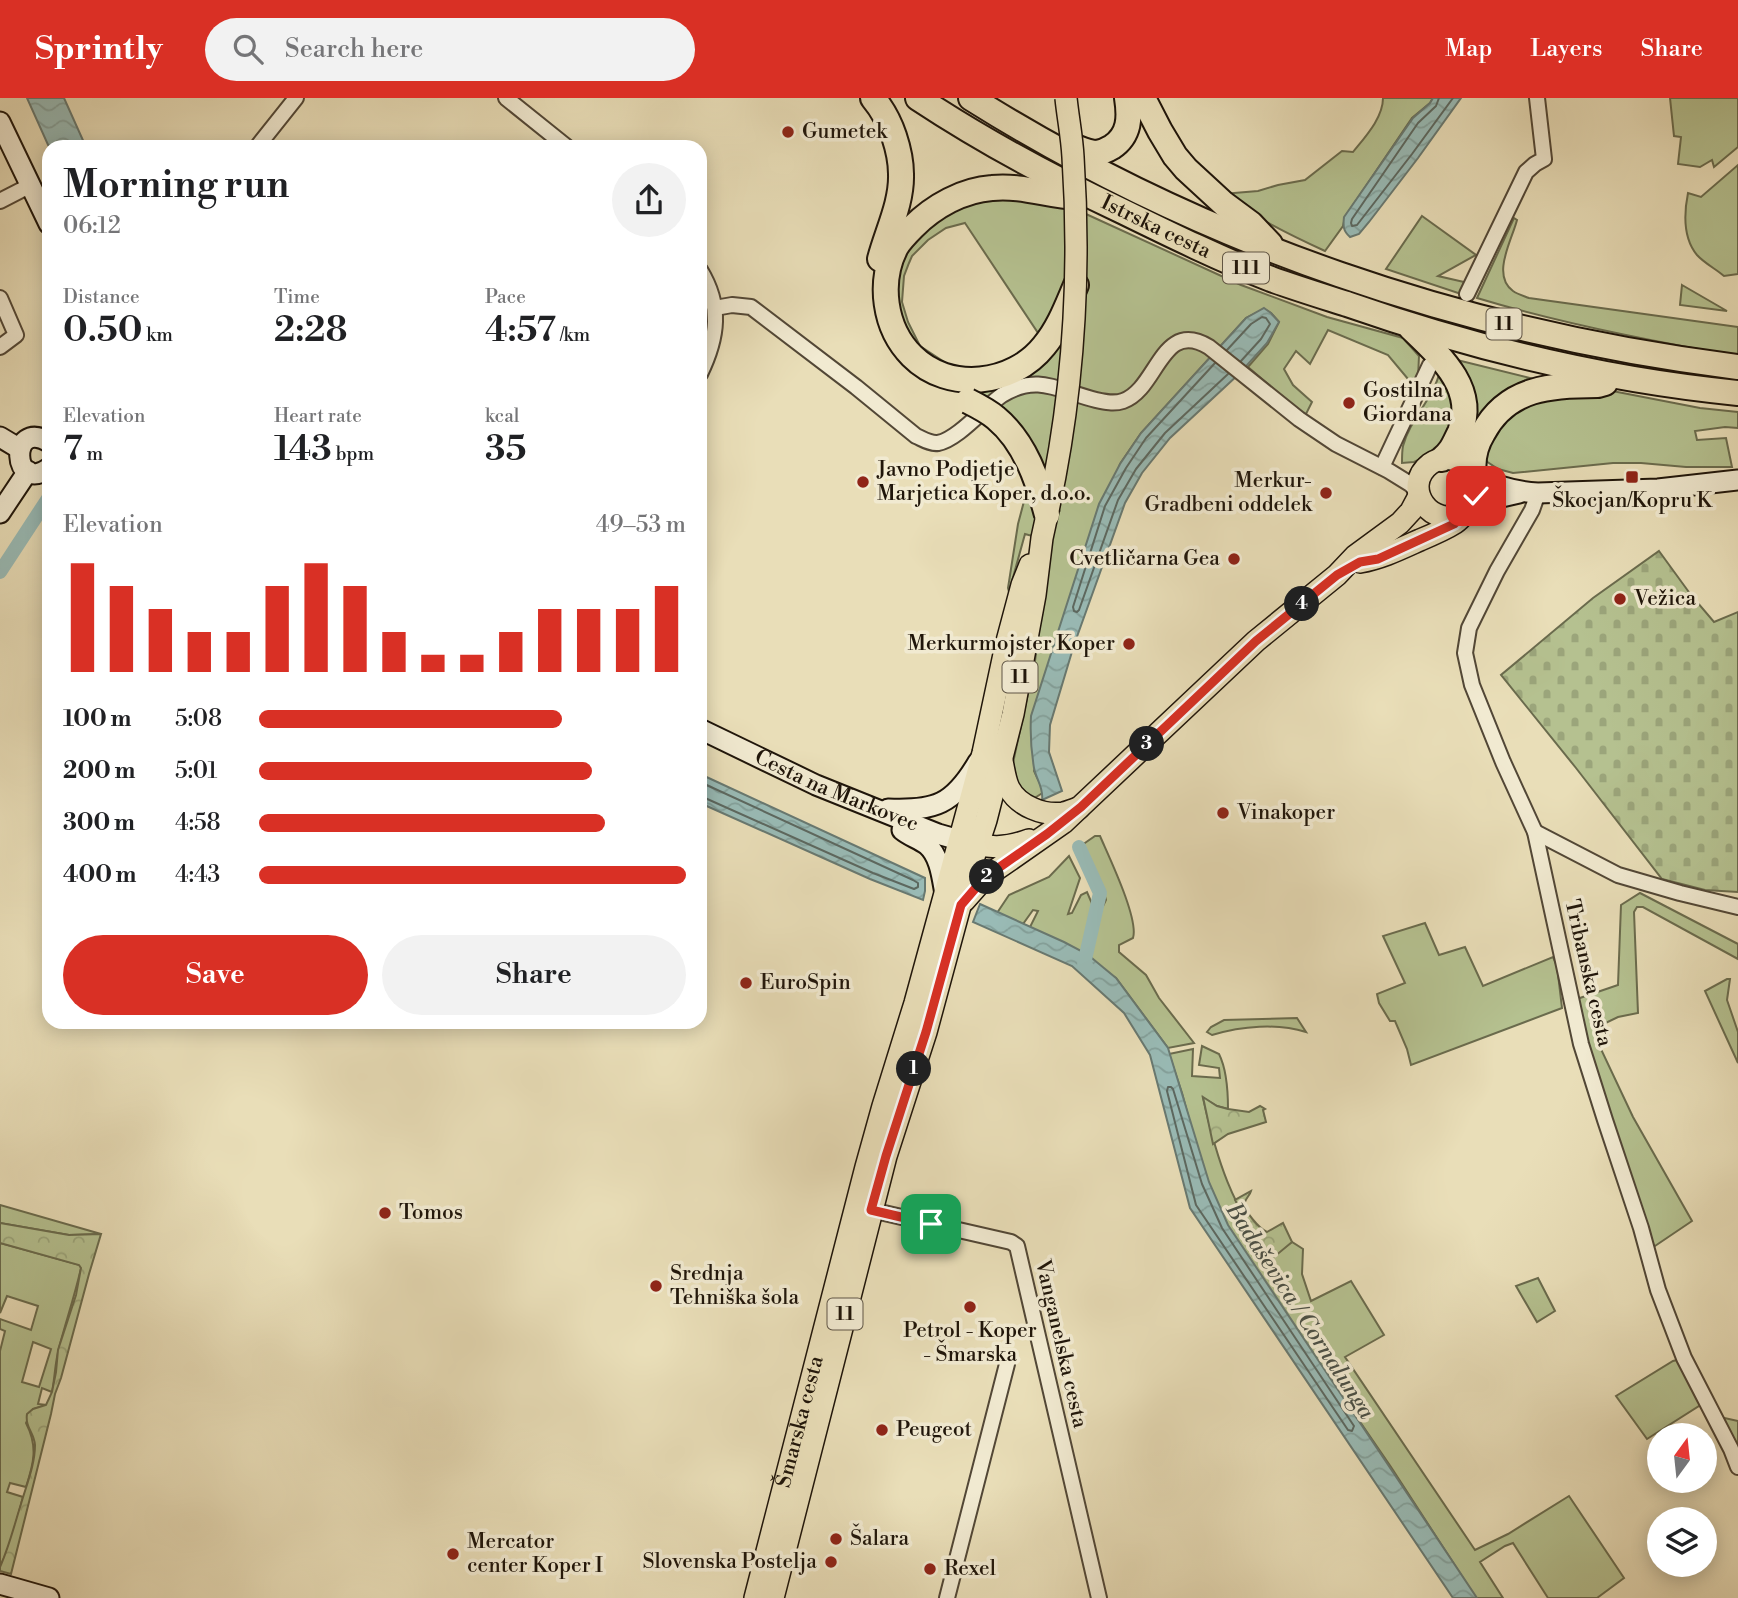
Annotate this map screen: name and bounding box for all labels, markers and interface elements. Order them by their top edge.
search box [205,18,695,81]
text: Sprintly [35,29,163,70]
icon: search [229,30,267,68]
text: Search here [285,33,423,65]
text: Map [1445,34,1492,64]
text: Layers [1530,34,1602,64]
text: Share [1640,34,1703,64]
place label: Gumetek [802,119,888,145]
marker: Gumetek [780,124,796,140]
text: Morning run [63,162,289,209]
button: share [612,163,686,237]
street label: Istrska cesta [1097,190,1215,265]
text: 06:12 [63,212,121,240]
road number: 111 [1223,252,1269,284]
text: Distance [63,285,140,309]
text: Time [274,285,320,309]
text: Pace [485,285,526,309]
road number: 11 [1486,308,1522,340]
text: 0.50 [63,309,142,352]
text: 2:28 [274,309,348,352]
text: 4:57 [485,309,556,352]
text: km [142,323,173,347]
text: /km [556,323,590,347]
place label: Gostilna Giordana [1363,378,1452,428]
marker: Gostilna Giordana [1341,395,1357,411]
text: Elevation [63,404,145,428]
text: Heart rate [274,404,362,428]
text: kcal [485,404,519,428]
text: 7 [63,428,83,471]
text: 143 [274,428,332,471]
text: 35 [485,428,526,471]
text: m [83,442,103,466]
text: bpm [332,442,374,466]
place label: Javno Podjetje Marjetica Koper, d.o.o. [876,457,1090,507]
pin [1446,466,1506,526]
place label: Merkur- Gradbeni oddelek [1145,468,1313,518]
marker: Škocjan/Kopru K [1624,469,1640,485]
marker: Javno Podjetje Marjetica Koper, d.o.o. [855,474,871,490]
icon: check [1457,477,1495,515]
marker: Merkur- Gradbeni oddelek [1318,485,1334,501]
place label: Škocjan/Kopru K [1552,485,1713,514]
text: Elevation [63,511,163,539]
text: 49–53 m [596,511,686,539]
place label: Cvetličarna Gea [1069,546,1220,572]
marker: Cvetličarna Gea [1226,551,1242,567]
place label: Vežica [1633,586,1696,612]
pin: 4 [1284,587,1320,622]
text: 4 [1295,591,1308,615]
marker: Vežica [1612,591,1628,607]
place label: Merkurmojster Koper [907,631,1115,657]
marker: Merkurmojster Koper [1121,636,1137,652]
road number: 11 [1002,662,1038,692]
text: 100 m [63,705,131,733]
text: 5:08 [175,705,222,733]
pin: 3 [1130,726,1164,762]
text: 3 [1141,731,1152,755]
street label: Cesta na Markovec [750,744,922,838]
text: 200 m [63,757,135,785]
text: 5:01 [175,757,217,785]
place label: Vinakoper [1236,800,1335,826]
marker: Vinakoper [1215,805,1231,821]
text: 300 m [63,809,135,837]
text: 4:58 [175,809,221,837]
pin: 2 [970,860,1004,894]
text: 400 m [63,861,136,889]
text: 4:43 [175,861,220,889]
text: 2 [981,864,992,888]
street label: Tribanska cesta [1558,897,1618,1049]
button: Save [63,935,368,1015]
button: Share [382,935,686,1015]
place label: EuroSpin [760,970,851,996]
marker: EuroSpin [738,975,754,991]
pin: 1 [897,1052,932,1086]
text: 1 [909,1056,918,1080]
pin [901,1194,961,1254]
water label: Badaševica / Cornalunga [1219,1197,1381,1425]
place label: Tomos [399,1200,463,1226]
marker: Tomos [377,1205,393,1221]
icon: arrive [912,1205,950,1243]
street label: Vanganelska cesta [1029,1256,1093,1431]
place label: Srednja Tehniška šola [670,1261,799,1311]
marker: Srednja Tehniška šola [648,1278,664,1294]
road number: 11 [828,1298,862,1330]
marker: Petrol - Koper - Šmarska [962,1299,978,1315]
place label: Petrol - Koper - Šmarska [903,1318,1037,1368]
street label: Šmarska cesta [768,1353,830,1490]
place label: Peugeot [896,1417,972,1443]
marker: Peugeot [874,1422,890,1438]
north arrow [1647,1423,1717,1493]
map controls [1647,1423,1717,1577]
button: layers [1647,1507,1717,1577]
place label: Šalara [850,1523,910,1552]
place label: Mercator center Koper I [467,1529,603,1579]
marker: Šalara [828,1531,844,1547]
marker: Mercator center Koper I [445,1546,461,1562]
place label: Slovenska Postelja [643,1549,817,1575]
marker: Slovenska Postelja [823,1554,839,1570]
place label: Rexel [944,1556,996,1582]
marker: Rexel [922,1561,938,1577]

